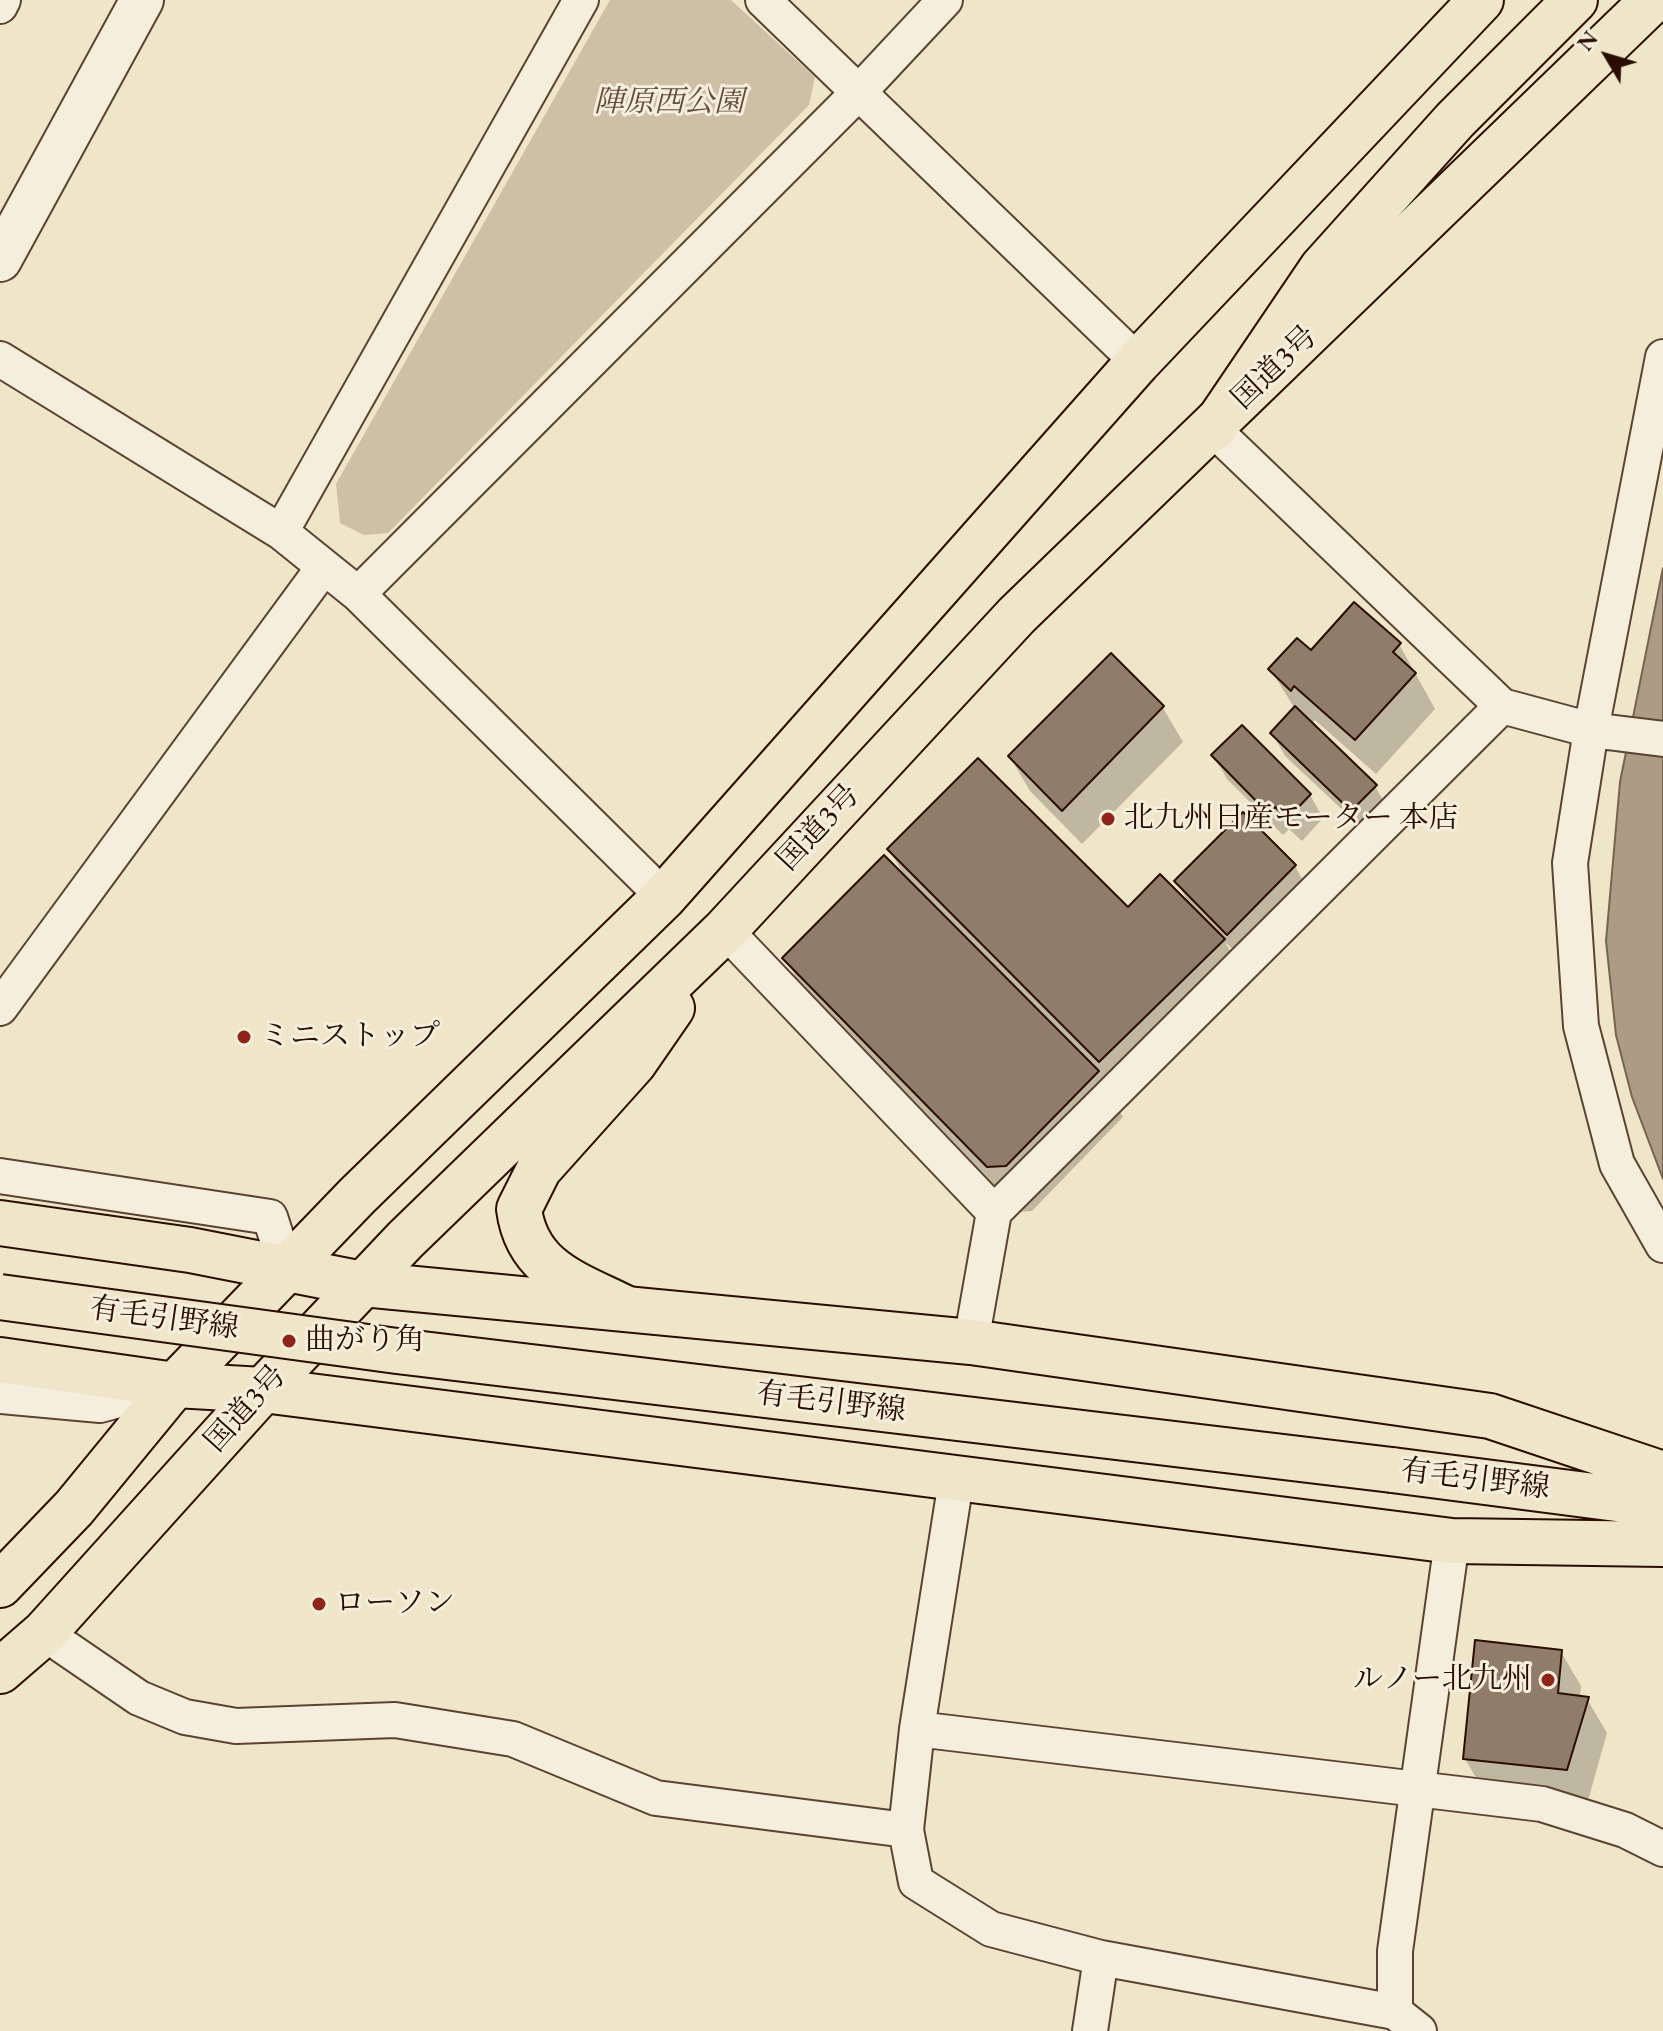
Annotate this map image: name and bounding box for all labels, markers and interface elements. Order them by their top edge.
north arrow [1567,16,1647,96]
text: N [1571,25,1605,57]
park label: 陣原西公園 [594,85,744,121]
street label: 国道3号 [1225,319,1325,417]
street label: 国道3号 [770,778,868,878]
place label: 北九州日産モーター 本店 [1124,801,1459,837]
marker: 北九州日産モーター 本店 [1099,810,1117,828]
place label: ミニストップ [260,1019,440,1055]
marker: ミニストップ [235,1028,253,1046]
street label: 有毛引野線 [87,1291,241,1347]
place label: 曲がり角 [305,1323,425,1359]
marker: 曲がり角 [280,1332,298,1350]
street label: 国道3号 [198,1358,294,1460]
street label: 有毛引野線 [754,1376,908,1430]
street label: 有毛引野線 [1398,1453,1552,1507]
place label: ローソン [335,1586,455,1622]
marker: ローソン [310,1595,328,1613]
place label: ルノー北九州 [1353,1662,1532,1698]
marker: ルノー北九州 [1539,1671,1557,1689]

